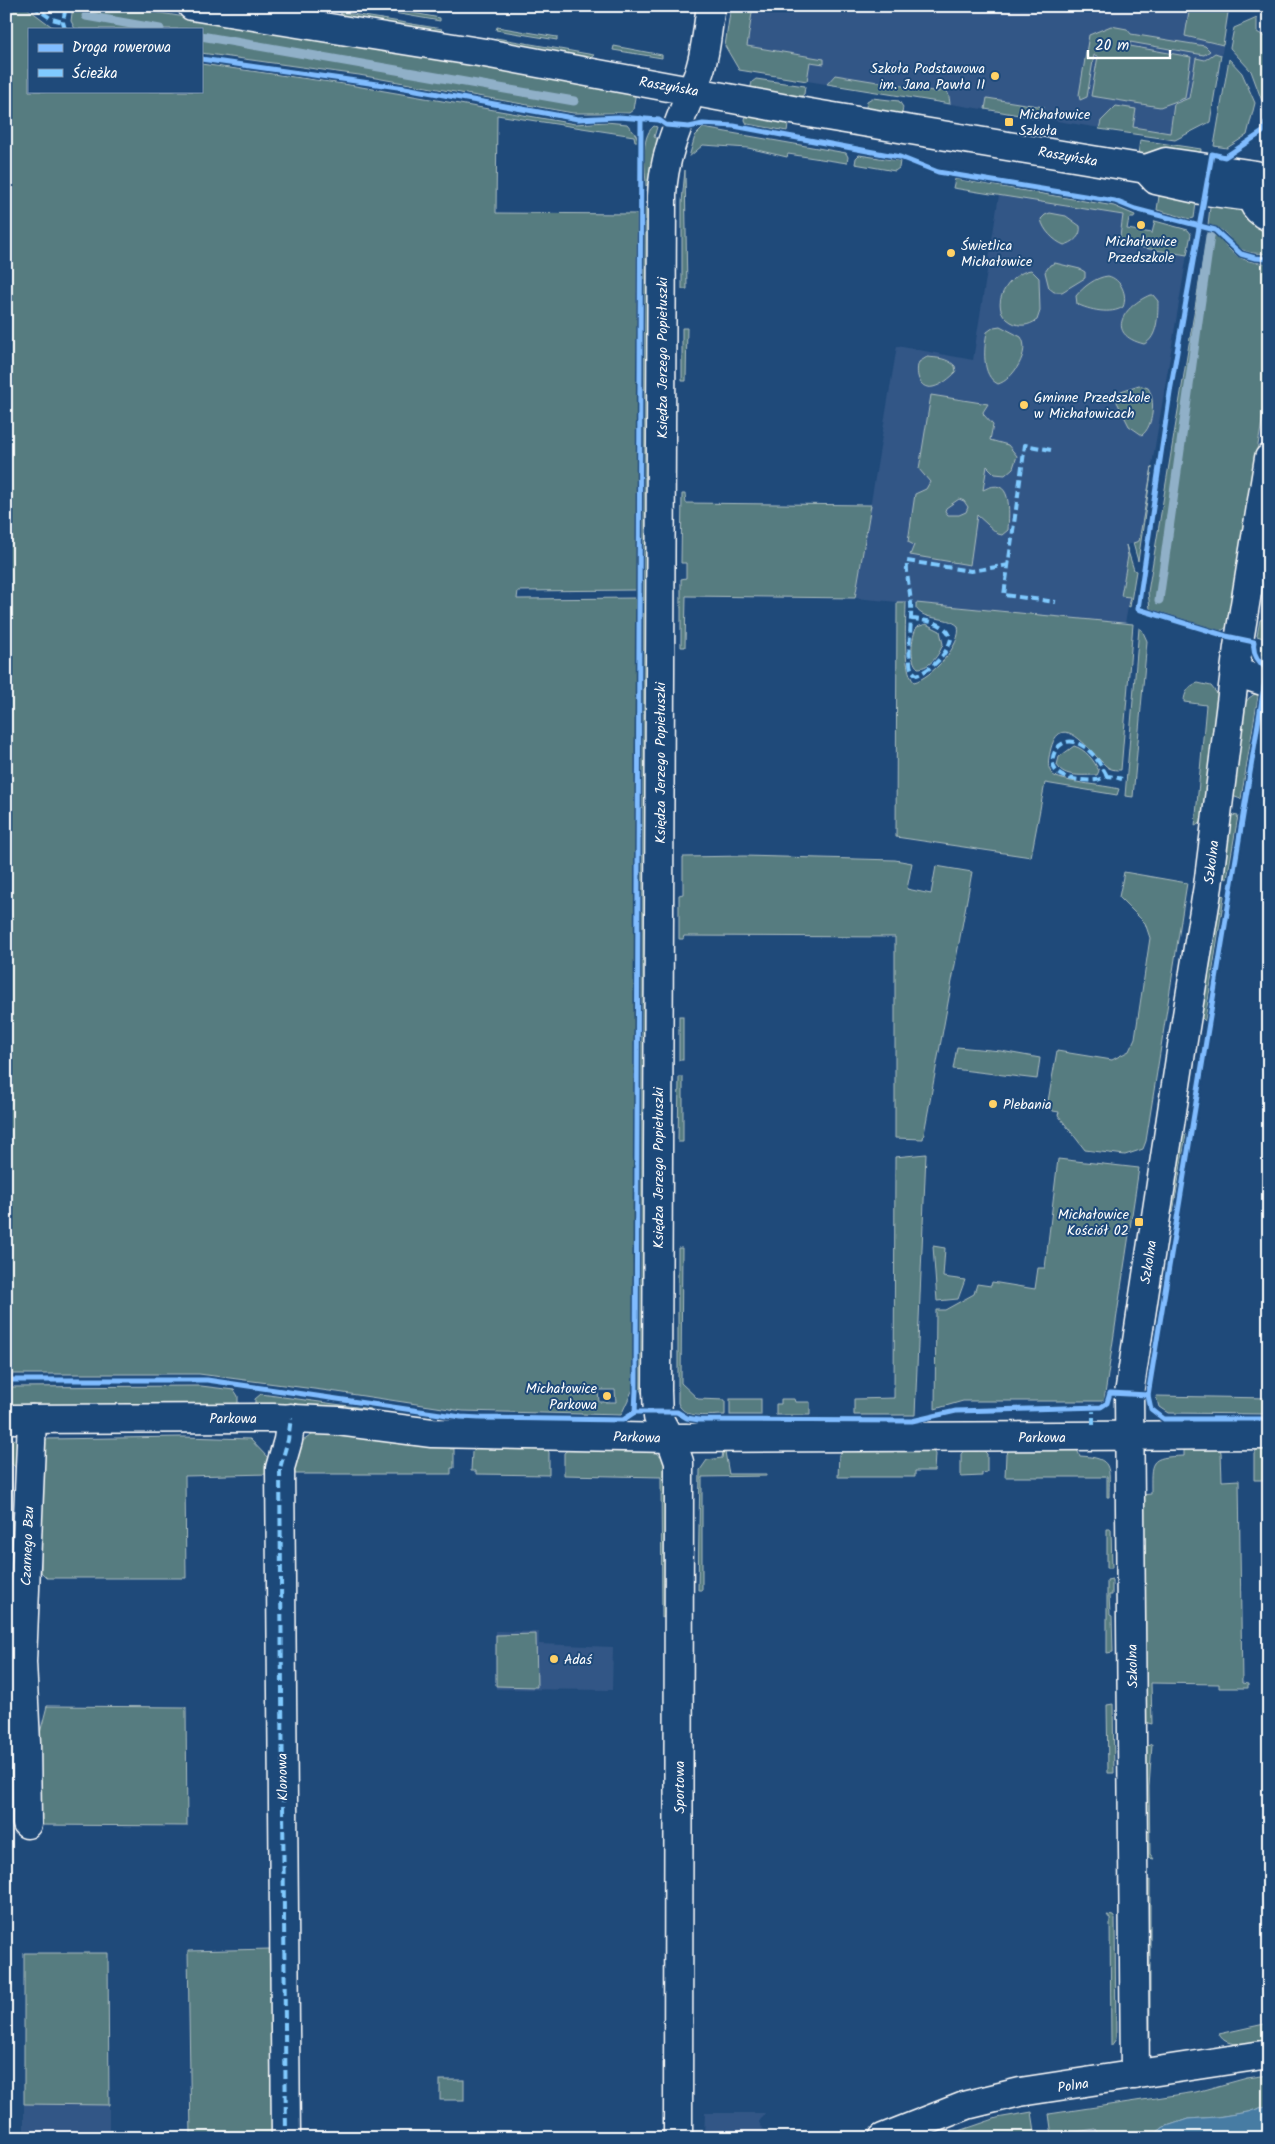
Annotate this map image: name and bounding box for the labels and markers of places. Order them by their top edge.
place label: Szkoła Podstawowa im. Jana Pawła II [871,58,985,96]
marker: Szkoła Podstawowa im. Jana Pawła II [989,70,1001,82]
place label: Michałowice Szkoła [1019,104,1091,142]
marker: Michałowice Szkoła [1003,116,1015,128]
marker: Michałowice Przedszkole [1135,219,1147,231]
place label: Michałowice Przedszkole [1105,231,1177,269]
place label: Świetlica Michałowice [961,235,1033,273]
marker: Świetlica Michałowice [945,247,957,259]
place label: Gminne Przedszkole w Michałowicach [1034,387,1151,425]
marker: Gminne Przedszkole w Michałowicach [1018,399,1030,411]
place label: Plebania [1003,1094,1052,1116]
marker: Plebania [987,1098,999,1110]
place label: Michałowice Kościół 02 [1058,1204,1130,1242]
marker: Michałowice Kościół 02 [1133,1216,1145,1228]
place label: Michałowice Parkowa [526,1378,598,1416]
marker: Michałowice Parkowa [601,1390,613,1402]
place label: Adaś [564,1649,593,1671]
marker: Adaś [548,1653,560,1665]

